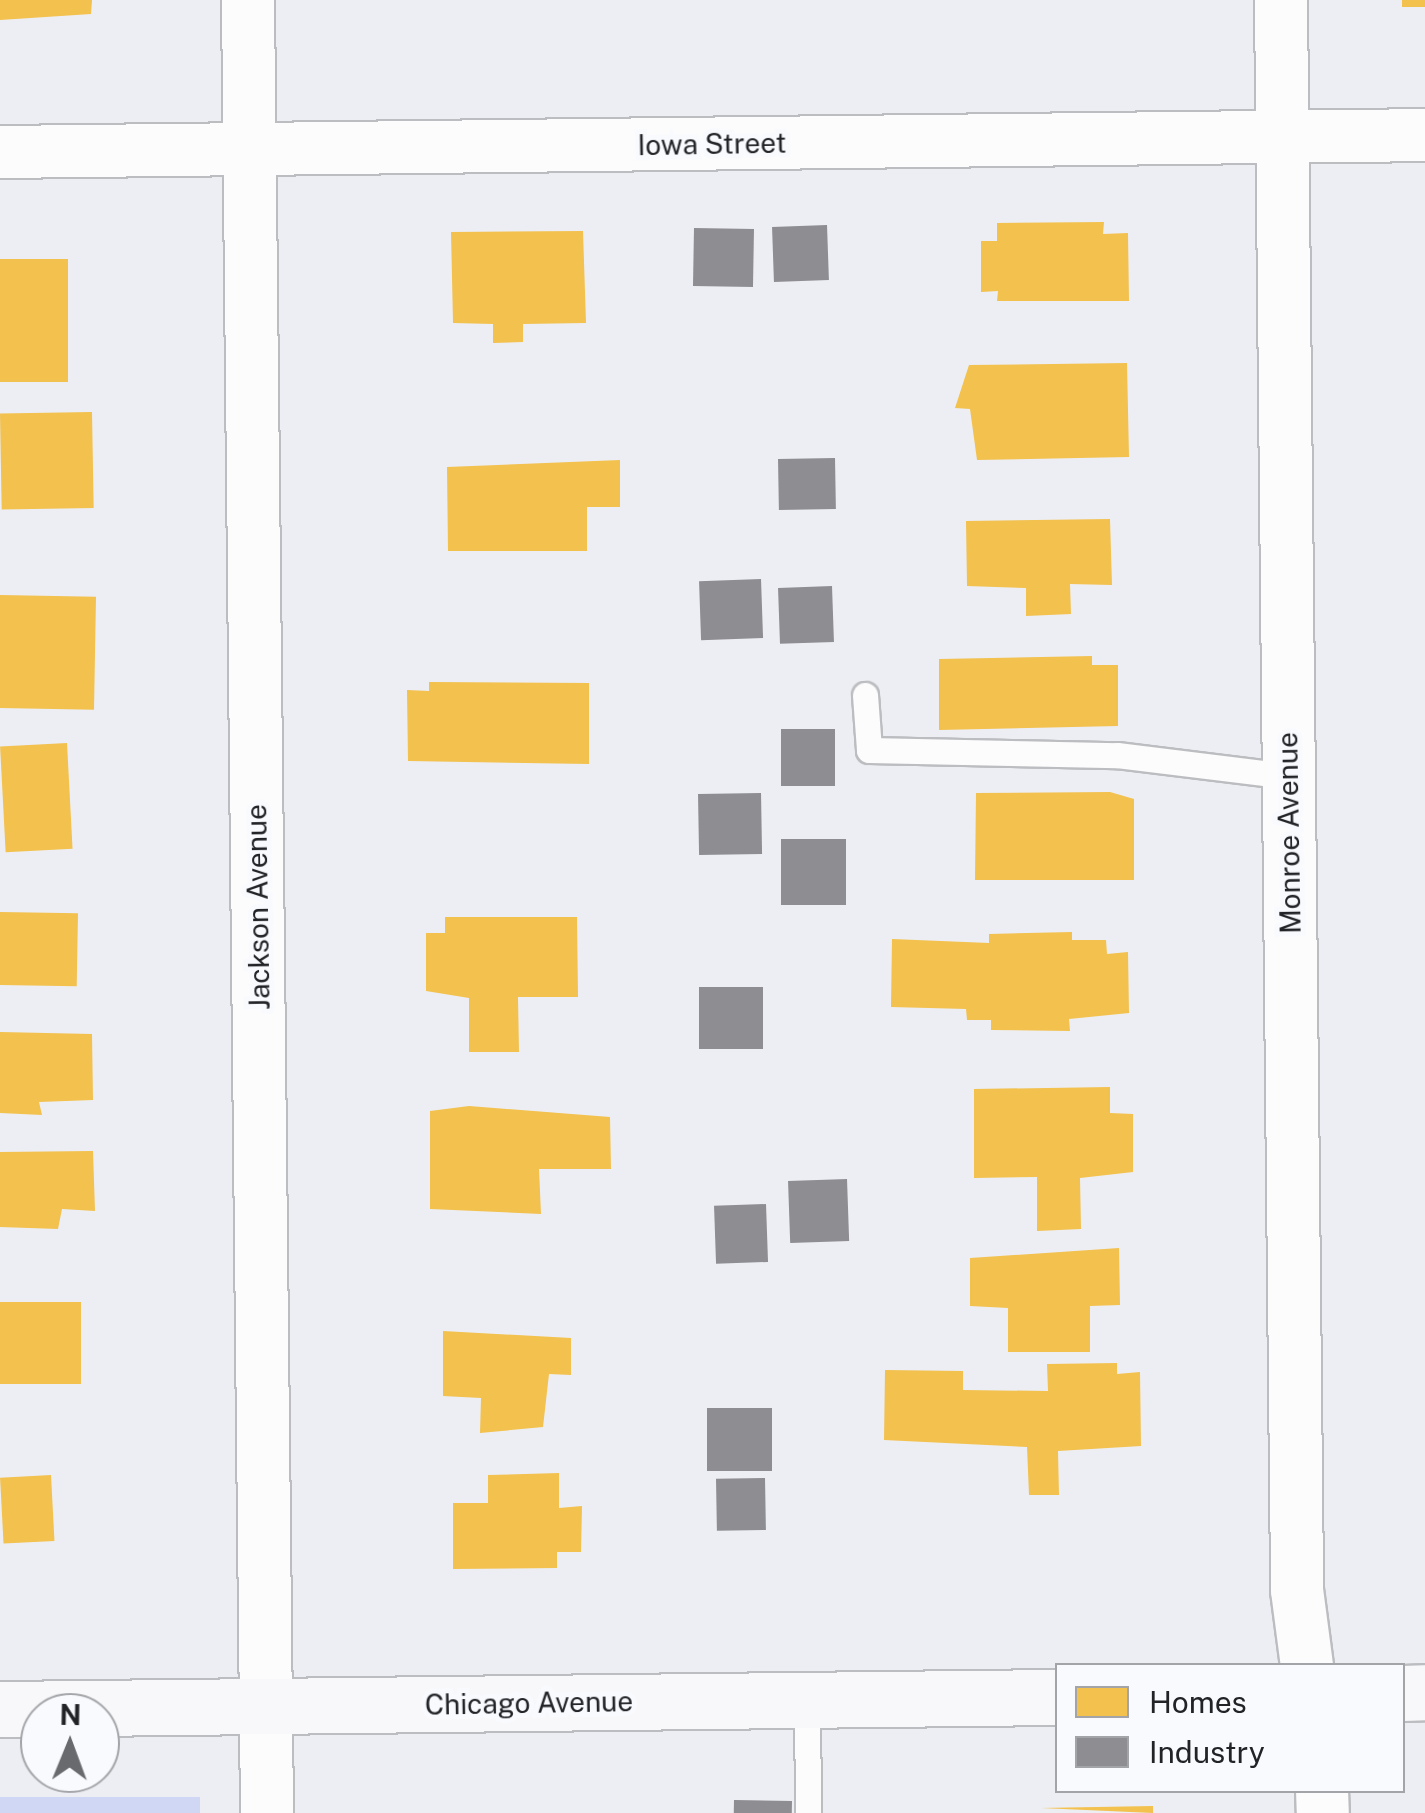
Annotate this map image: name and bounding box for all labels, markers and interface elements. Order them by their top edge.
street label: Iowa Street [637,126,787,162]
street label: Monroe Avenue [1270,732,1308,934]
street label: Jackson Avenue [239,804,277,1010]
legend [1055,1663,1405,1793]
street label: Chicago Avenue [424,1684,634,1722]
text: Homes [1149,1684,1247,1720]
north arrow [20,1693,120,1793]
text: N [59,1698,82,1731]
text: Industry [1149,1734,1265,1770]

